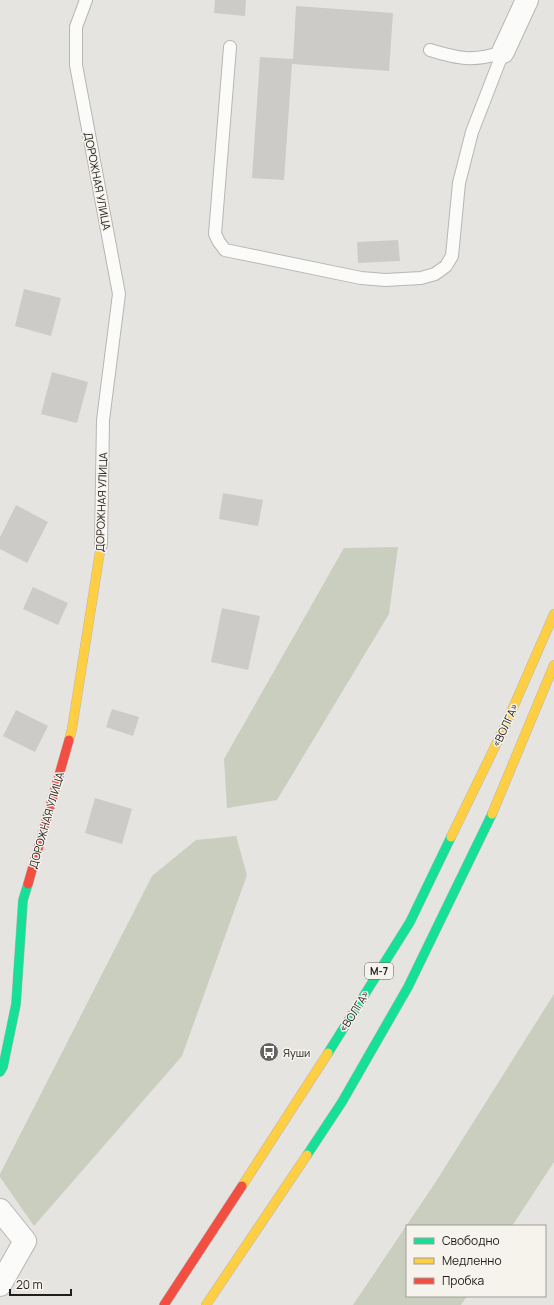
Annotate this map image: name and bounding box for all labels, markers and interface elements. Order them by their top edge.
street label: ДОРОЖНАЯ УЛИЦА [81,131,115,231]
street label: ДОРОЖНАЯ УЛИЦА [92,452,110,552]
street label: «ВОЛГА» [488,701,522,749]
street label: ДОРОЖНАЯ УЛИЦА [25,770,67,870]
road number: М-7 [365,963,393,979]
street label: «ВОЛГА» [335,987,373,1035]
bus stop icon: Яуши [258,1041,280,1063]
place label: Яуши [283,1045,310,1060]
legend [406,1225,546,1297]
text: Свободно [442,1232,500,1249]
text: Медленно [442,1252,502,1269]
scale bar [10,1271,71,1297]
text: Пробка [442,1272,484,1289]
text: 20 m [16,1276,43,1293]

